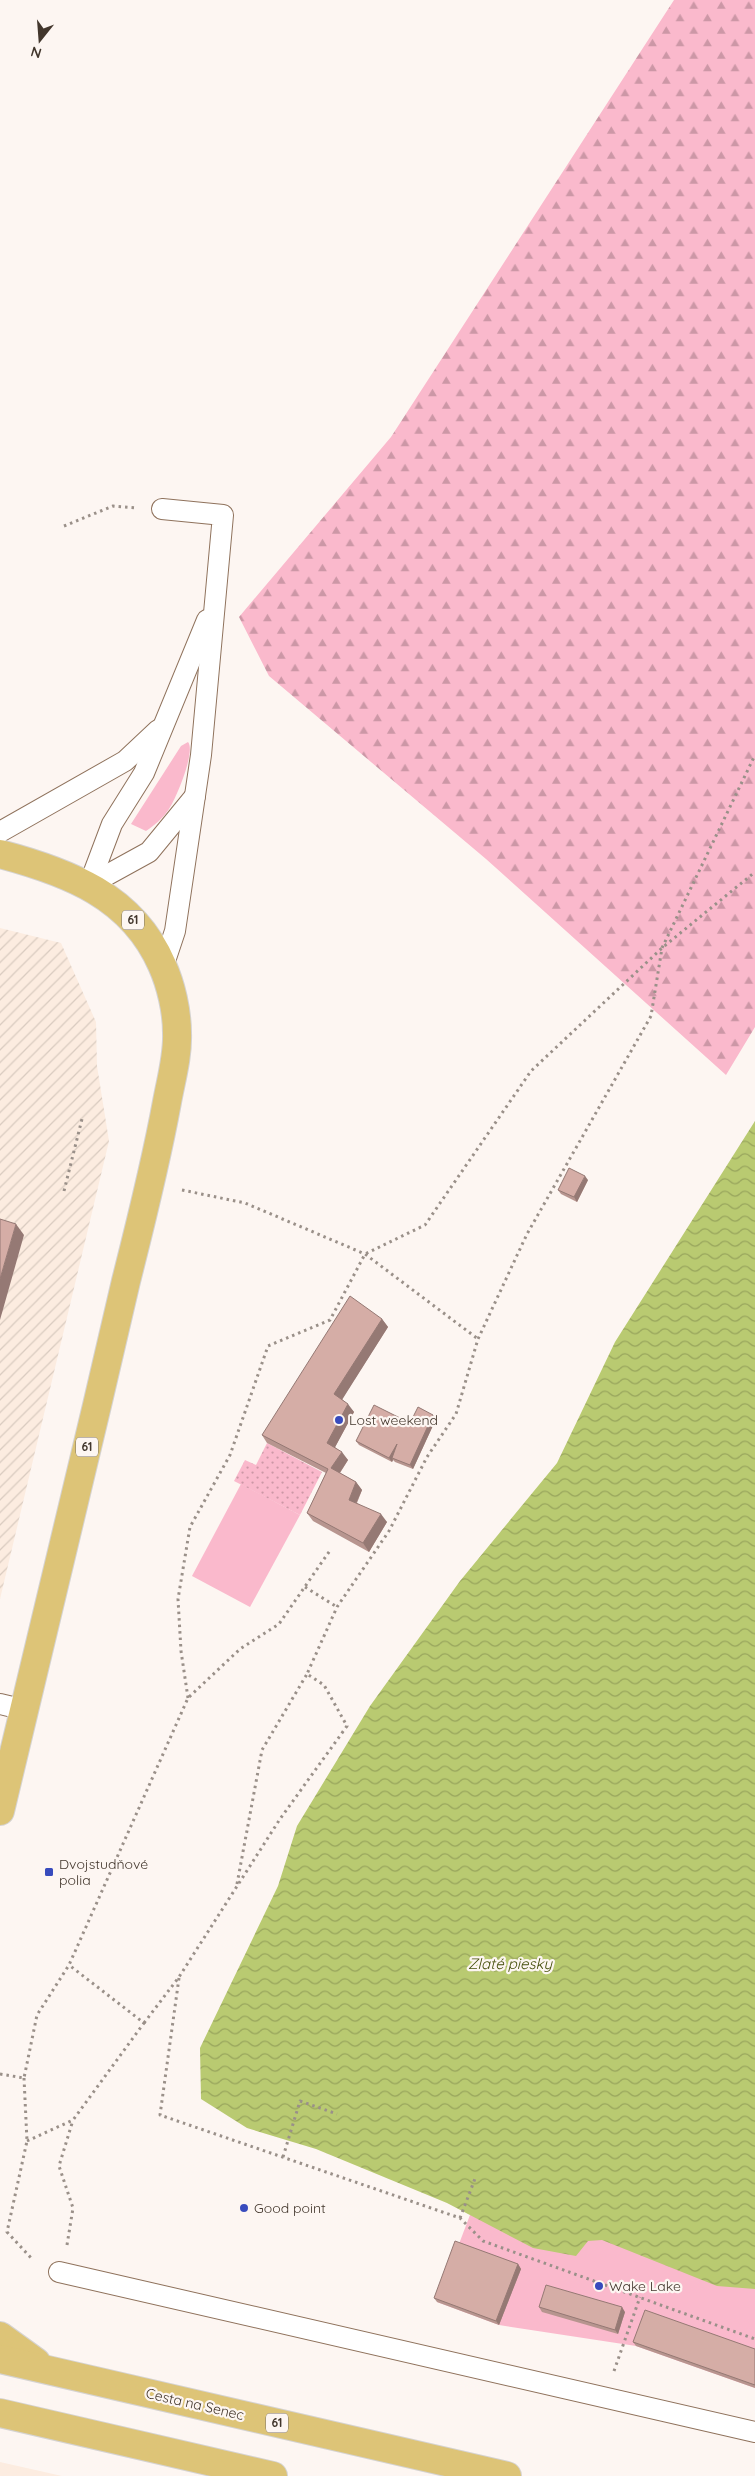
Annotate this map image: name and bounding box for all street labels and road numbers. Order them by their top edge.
road number: 61 [122,910,144,930]
road number: 61 [76,1438,98,1456]
street label: Cesta na Senec [144,2384,246,2424]
road number: 61 [266,2414,288,2432]

